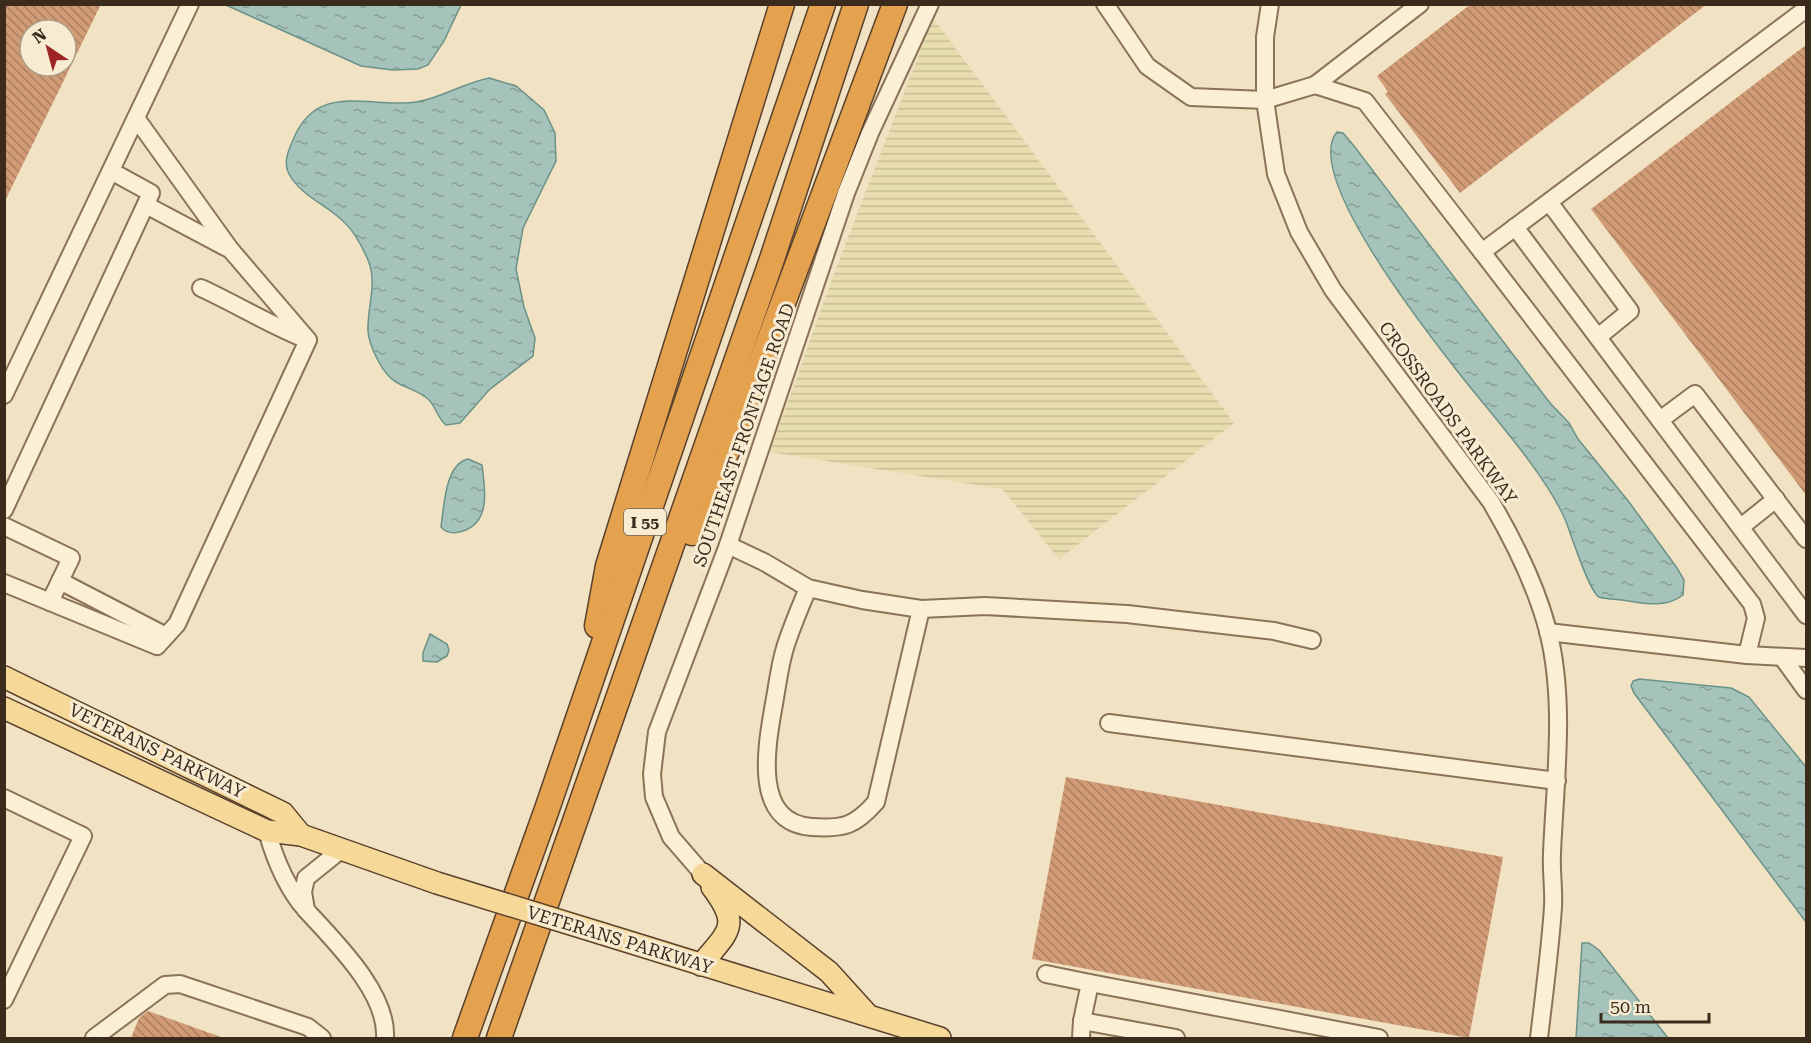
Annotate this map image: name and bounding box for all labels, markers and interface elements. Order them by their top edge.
north arrow [18,18,78,78]
text: N [29,25,50,48]
street label: SOUTHEAST FRONTAGE ROAD [688,300,799,569]
street label: CROSSROADS PARKWAY [1375,317,1522,509]
road number: I 55 [624,509,666,535]
street label: VETERANS PARKWAY [66,699,249,803]
street label: VETERANS PARKWAY [525,901,716,978]
scale bar [1601,986,1709,1024]
text: 50 m [1610,996,1651,1017]

